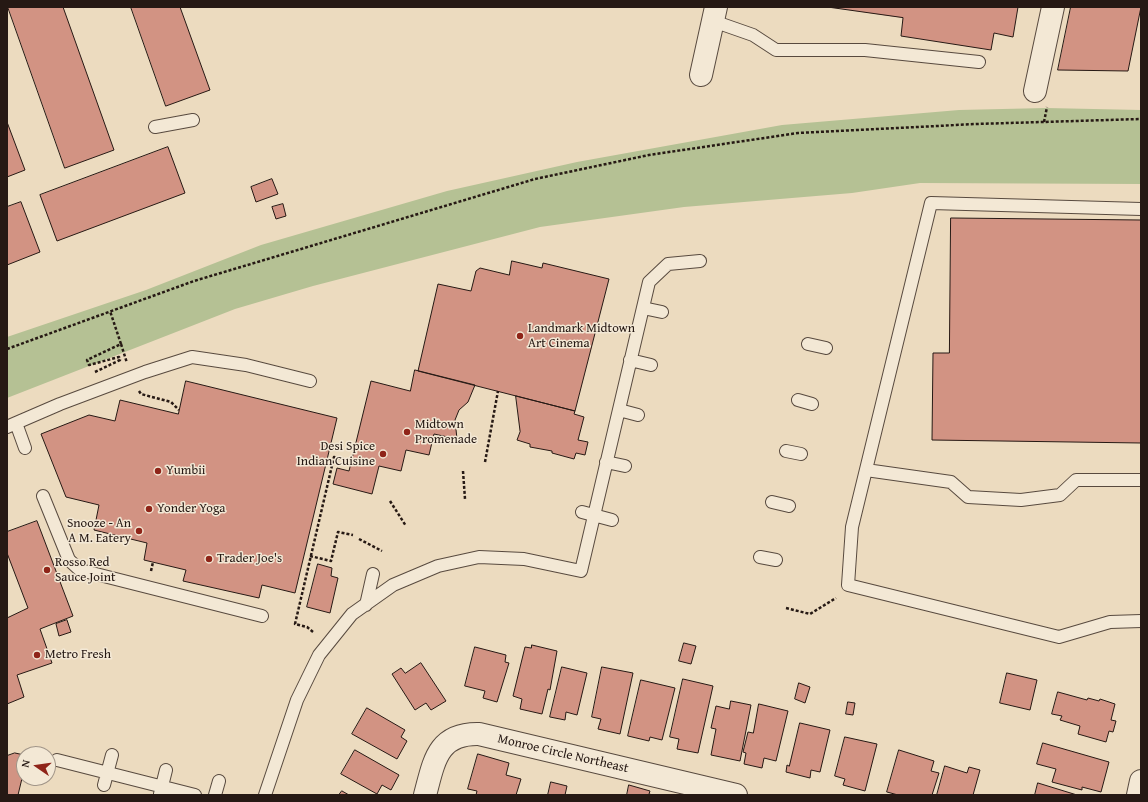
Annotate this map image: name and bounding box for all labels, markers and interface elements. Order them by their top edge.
place label: Landmark Midtown Art Cinema [528,321,635,352]
marker: Landmark Midtown Art Cinema [515,331,525,341]
place label: Midtown Promenade [415,417,477,448]
marker: Midtown Promenade [402,427,412,437]
place label: Desi Spice Indian Cuisine [297,439,375,470]
marker: Desi Spice Indian Cuisine [378,449,388,459]
place label: Yumbii [166,463,205,479]
marker: Yumbii [153,466,163,476]
place label: Yonder Yoga [157,501,226,517]
marker: Yonder Yoga [144,504,154,514]
place label: Snooze - An A M. Eatery [67,516,131,547]
marker: Snooze - An A M. Eatery [134,526,144,536]
place label: Trader Joe's [217,551,282,567]
marker: Trader Joe's [204,554,214,564]
place label: Rosso Red Sauce Joint [55,555,116,586]
marker: Rosso Red Sauce Joint [42,565,52,575]
place label: Metro Fresh [45,647,111,663]
marker: Metro Fresh [32,650,42,660]
street label: Monroe Circle Northeast [496,731,630,777]
north arrow [16,746,56,786]
text: N [17,758,34,769]

